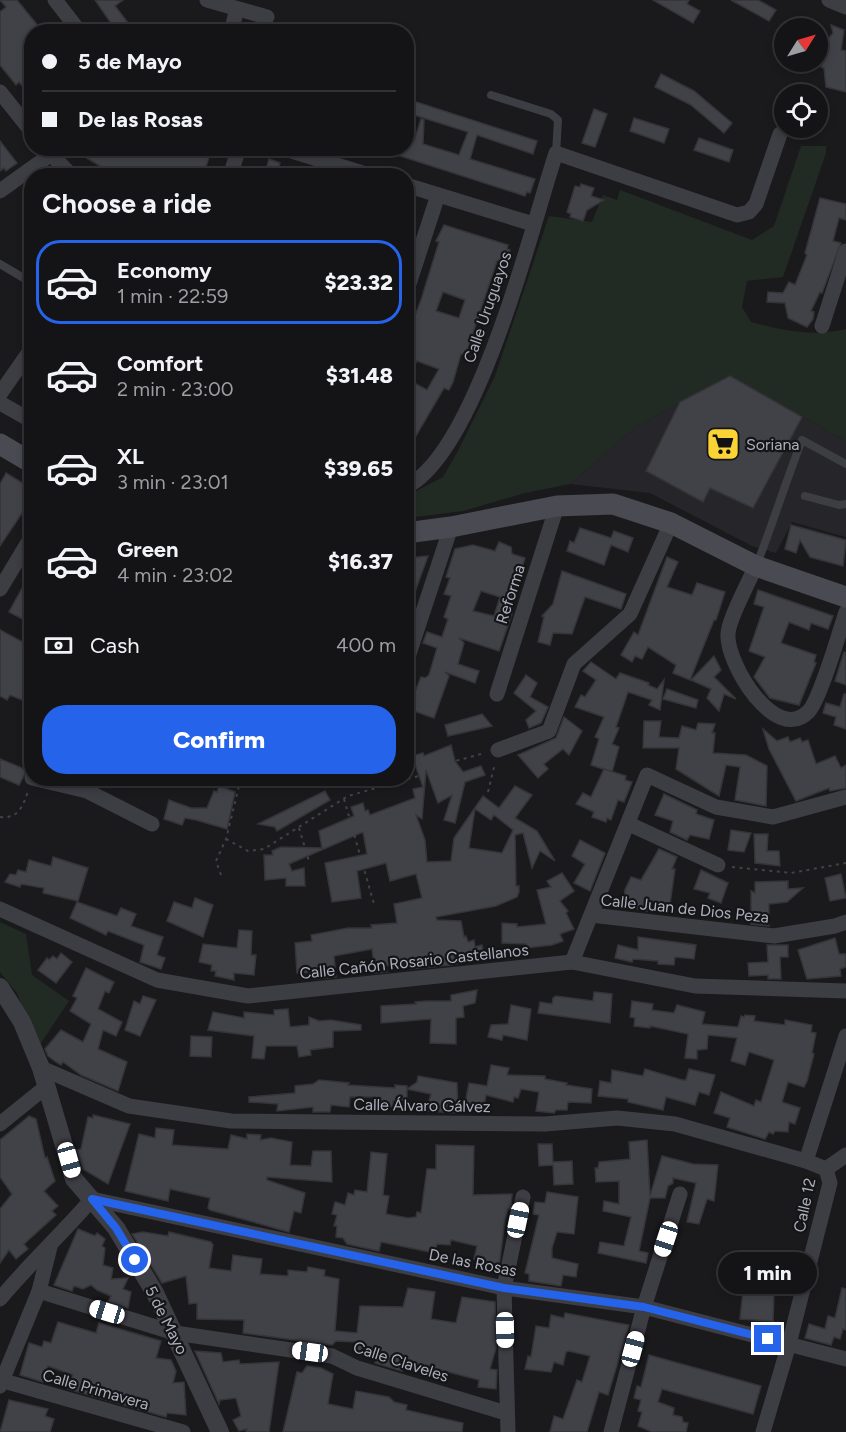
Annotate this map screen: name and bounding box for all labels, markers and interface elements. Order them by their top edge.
north arrow [774,18,828,72]
map controls [774,18,828,138]
text: 5 de Mayo [78,48,182,75]
button: locate [774,84,828,138]
text: De las Rosas [78,106,203,133]
text: Choose a ride [42,187,211,220]
street label: Calle Uruguayos [460,249,515,365]
icon: car [45,255,99,309]
text: Economy [117,257,212,284]
text: $23.32 [324,269,393,296]
text: 1 min · 22:59 [117,284,228,308]
icon: car [45,348,99,402]
text: Comfort [117,350,203,377]
text: $31.48 [326,362,393,389]
text: 2 min · 23:00 [117,377,234,401]
supermarket icon: Soriana [705,426,741,462]
place label: Soriana [746,435,799,454]
icon: car [45,441,99,495]
text: XL [117,443,144,470]
text: $39.65 [324,455,393,482]
text: 3 min · 23:01 [117,470,229,494]
icon: car [45,534,99,588]
text: Green [117,536,179,563]
text: $16.37 [328,548,393,575]
street label: Reforma [492,562,529,626]
text: 4 min · 23:02 [117,563,233,587]
icon: cash [42,629,75,662]
text: Cash [90,632,140,659]
text: 400 m [336,633,396,657]
button: Confirm [42,705,396,774]
street label: Calle Juan de Dios Peza [600,890,770,927]
street label: Calle Cañón Rosario Castellanos [299,940,530,983]
street label: Calle Álvaro Gálvez [353,1095,491,1116]
car [55,1140,83,1180]
street label: Calle 12 [789,1176,819,1234]
car [505,1201,531,1239]
car [652,1219,680,1259]
street label: De las Rosas [427,1245,518,1280]
route start [121,1246,148,1273]
callout: 1 min [718,1252,818,1294]
text: 1 min [744,1261,791,1285]
street label: 5 de Mayo [141,1283,192,1358]
car [87,1298,127,1326]
car [496,1312,514,1348]
route end [754,1325,781,1352]
car [620,1329,646,1369]
street label: Calle Claveles [351,1337,451,1386]
car [291,1341,329,1363]
street label: Calle Primavera [40,1365,151,1414]

